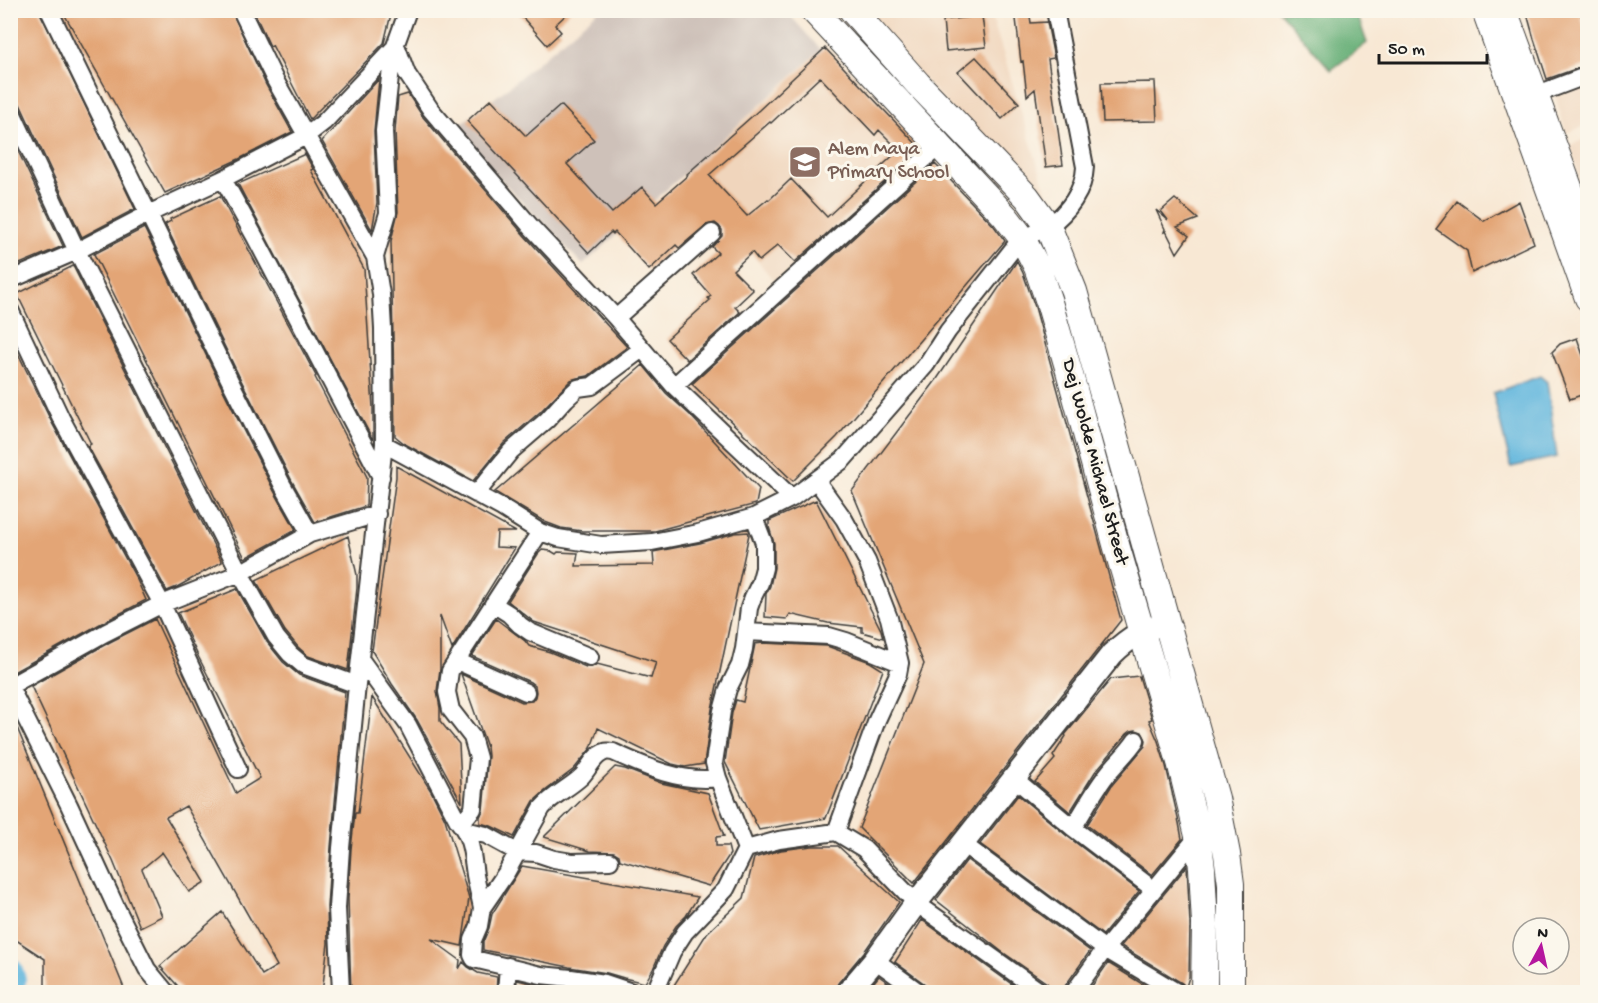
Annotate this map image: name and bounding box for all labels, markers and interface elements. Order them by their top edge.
scale bar [1379,27,1487,65]
text: 50 m [1388,40,1425,61]
place label: Alem Maya Primary School [827,139,949,185]
school or university icon: Alem Maya Primary School [787,144,823,180]
street label: Dej Wolde Michael Street [1055,355,1133,569]
north arrow [1511,916,1571,976]
text: N [1536,924,1550,945]

